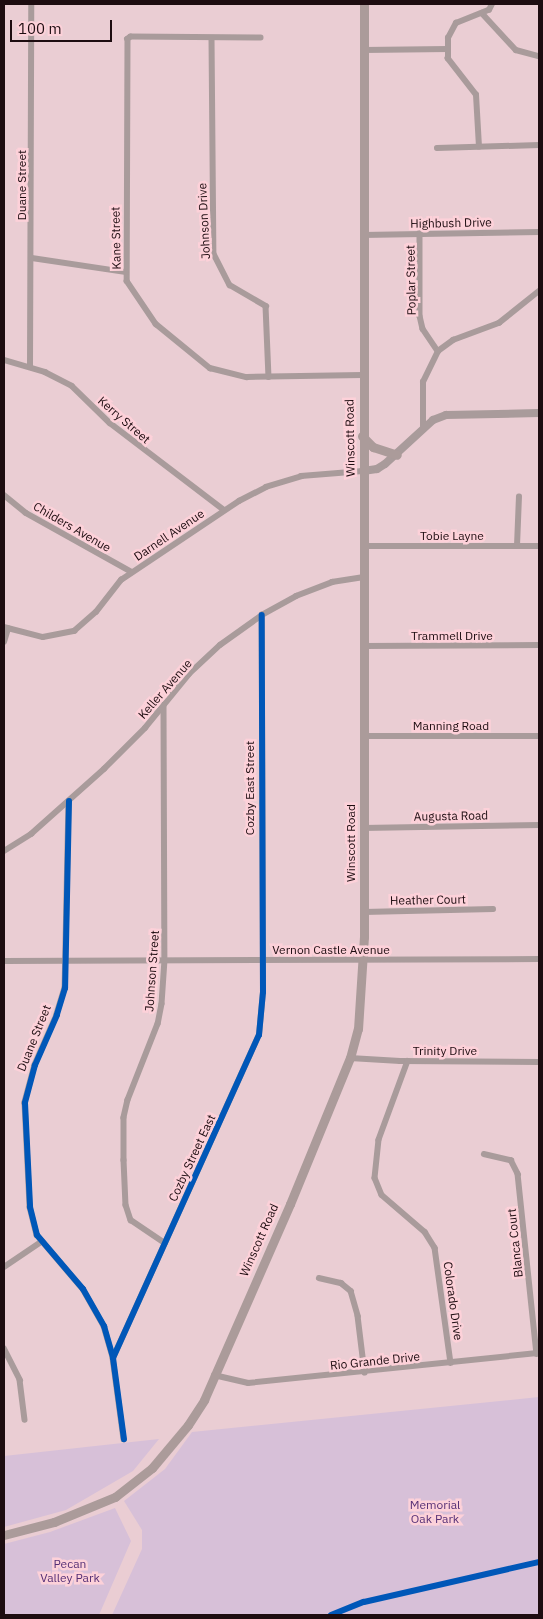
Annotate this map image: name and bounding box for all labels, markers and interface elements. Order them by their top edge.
scale bar [12,10,115,42]
text: 100 m [18,19,62,38]
street label: Duane Street [15,150,29,220]
street label: Johnson Drive [195,182,213,260]
street label: Kane Street [108,206,124,270]
street label: Highbush Drive [410,215,492,231]
street label: Poplar Street [403,245,419,315]
street label: Kerry Street [95,393,153,447]
street label: Winscott Road [342,399,358,477]
street label: Childers Avenue [31,499,113,555]
street label: Darnell Avenue [131,506,207,564]
street label: Tobie Layne [420,529,484,543]
street label: Trammell Drive [411,629,493,643]
street label: Keller Avenue [135,656,195,722]
street label: Manning Road [413,719,489,733]
street label: Cozby East Street [243,741,257,835]
street label: Winscott Road [344,804,358,882]
street label: Augusta Road [414,808,488,824]
street label: Heather Court [390,892,466,908]
street label: Johnson Street [142,930,162,1012]
street label: Vernon Castle Avenue [272,943,390,957]
street label: Duane Street [14,1003,54,1073]
street label: Trinity Drive [413,1044,477,1058]
street label: Cozby Street East [166,1112,218,1204]
street label: Winscott Road [237,1202,281,1278]
street label: Blanca Court [504,1208,526,1278]
street label: Colorado Drive [440,1261,466,1341]
street label: Rio Grande Drive [329,1349,421,1373]
park label: Memorial Oak Park [410,1498,460,1526]
park label: Pecan Valley Park [40,1557,100,1585]

